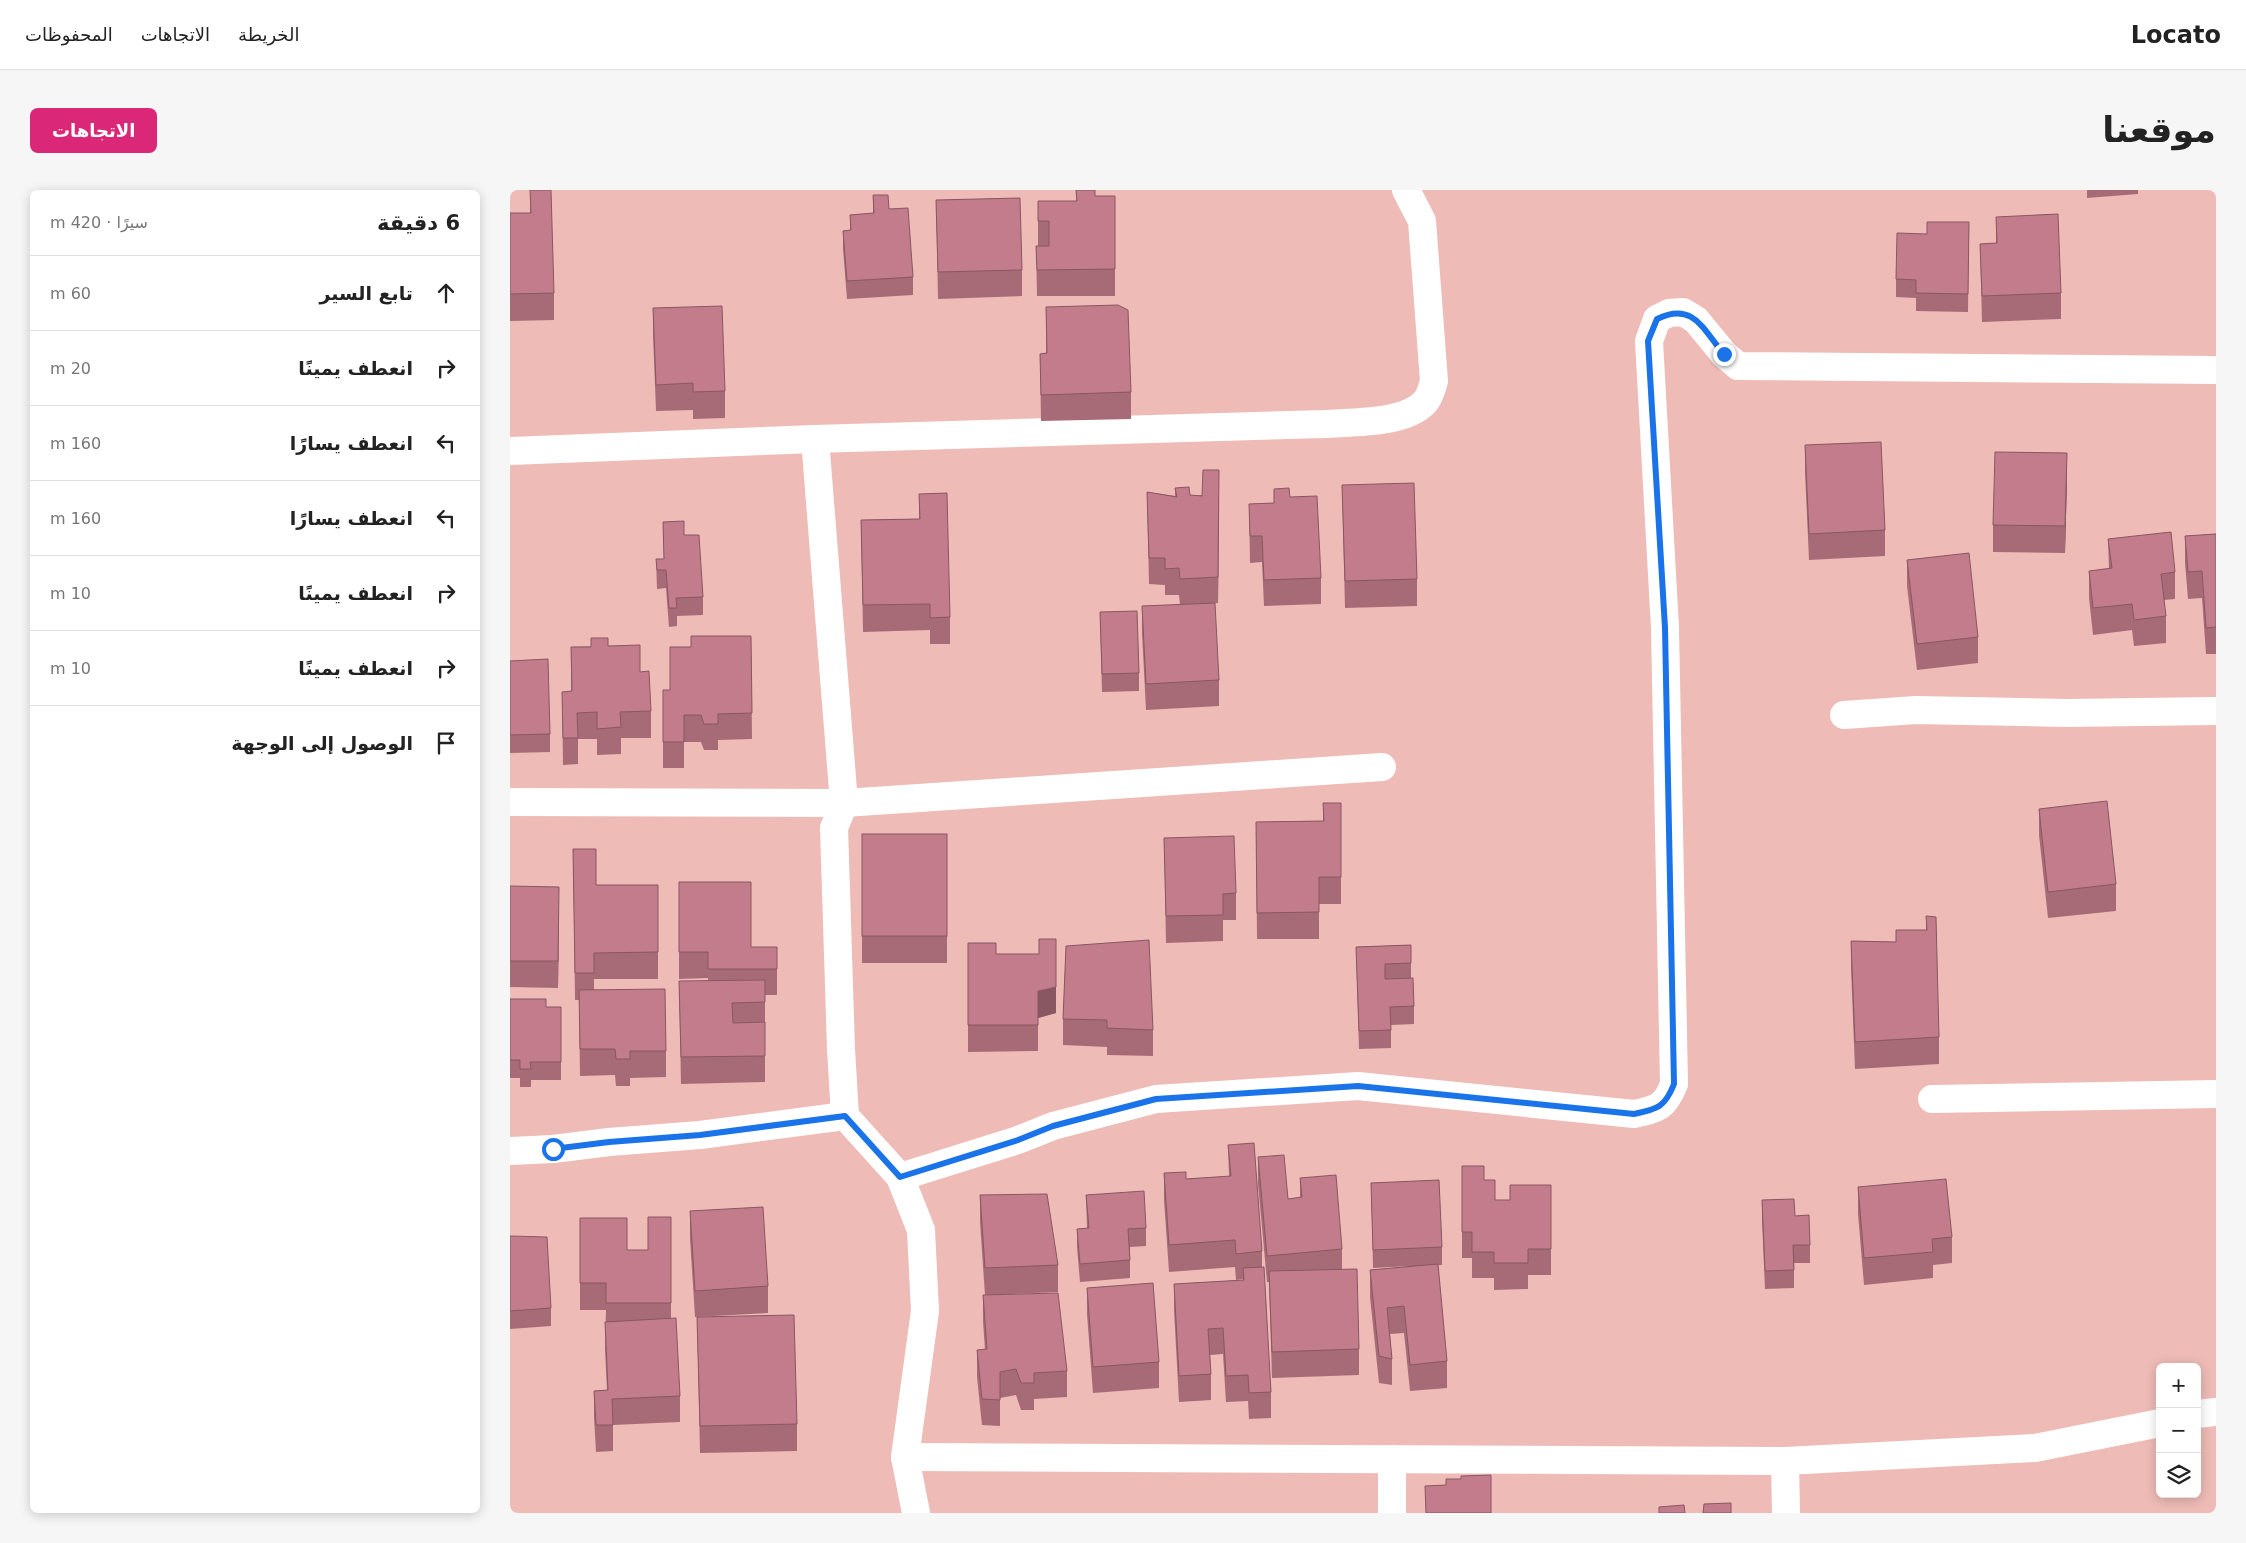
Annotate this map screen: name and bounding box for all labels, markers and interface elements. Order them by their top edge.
text: Locato [2131,21,2221,49]
text: المحفوظات [25,24,113,45]
text: الاتجاهات [141,24,210,45]
text: الخريطة [238,24,299,45]
button: الاتجاهات [30,108,157,153]
text: موقعنا [2102,110,2216,150]
text: 6 دقيقة [377,211,460,235]
text: سيرًا · 420 m [50,213,148,232]
icon: ahead [432,279,460,307]
text: تابع السير [319,282,413,304]
text: 60 m [50,284,91,303]
route end [1713,343,1736,366]
icon: right [432,354,460,382]
text: انعطف يمينًا [298,357,413,379]
text: 20 m [50,359,91,378]
icon: left [432,429,460,457]
text: انعطف يسارًا [290,432,413,454]
text: 160 m [50,434,101,453]
icon: left [432,504,460,532]
text: انعطف يسارًا [290,507,413,529]
text: 160 m [50,509,101,528]
icon: right [432,579,460,607]
text: انعطف يمينًا [298,582,413,604]
text: 10 m [50,584,91,603]
icon: right [432,654,460,682]
text: انعطف يمينًا [298,657,413,679]
text: 10 m [50,659,91,678]
icon: arrive [432,729,460,757]
text: الوصول إلى الوجهة [231,732,413,754]
route start [542,1138,565,1161]
map controls [2156,1363,2201,1498]
button: + [2156,1363,2201,1408]
button: − [2156,1408,2201,1453]
button: layers [2156,1453,2201,1498]

